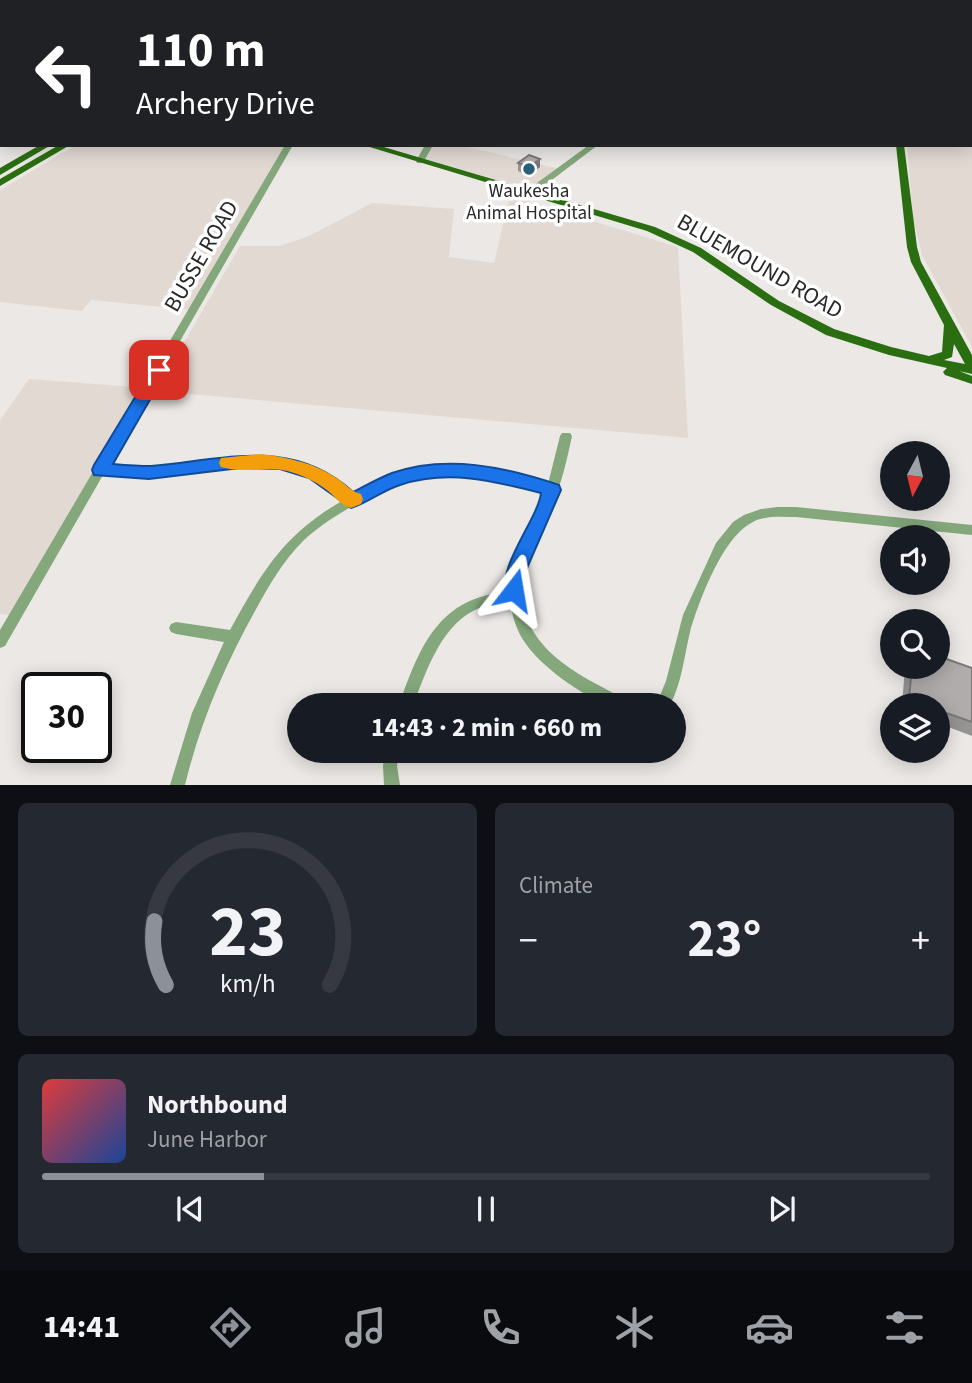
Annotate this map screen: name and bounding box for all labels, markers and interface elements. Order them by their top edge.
text: 110 m [136,16,265,86]
icon: left [21,28,112,119]
text: Archery Drive [136,81,315,127]
marker: Waukesha Animal Hospital [521,161,537,177]
place label: Waukesha Animal Hospital [466,178,592,227]
street label: BUSSE ROAD [156,194,246,318]
street label: BLUEMOUND ROAD [671,205,849,327]
pin [129,340,189,400]
icon: arrive [140,351,178,389]
north arrow [880,441,950,511]
map controls [880,441,950,763]
button: sound [880,525,950,595]
position arrow [477,553,551,627]
button: search [880,609,950,679]
speed limit sign: 30 [21,672,112,763]
button: layers [880,693,950,763]
text: 14:43 · 2 min · 660 m [371,709,602,746]
text: Climate [519,869,593,902]
text: 23 [209,881,286,985]
text: 23° [688,903,761,977]
text: − [519,914,538,968]
text: + [911,914,930,968]
text: km/h [220,966,275,1002]
text: Northbound [147,1086,288,1123]
text: June Harbor [147,1123,267,1156]
icon: previous [171,1190,209,1228]
icon: pause [467,1190,505,1228]
icon: next [763,1190,801,1228]
icon: directions [206,1303,255,1352]
icon: music [341,1303,390,1352]
icon: phone [476,1303,525,1352]
icon: climate [610,1303,659,1352]
icon: car [745,1303,794,1352]
icon: filters [880,1303,929,1352]
text: 14:41 [43,1304,120,1350]

